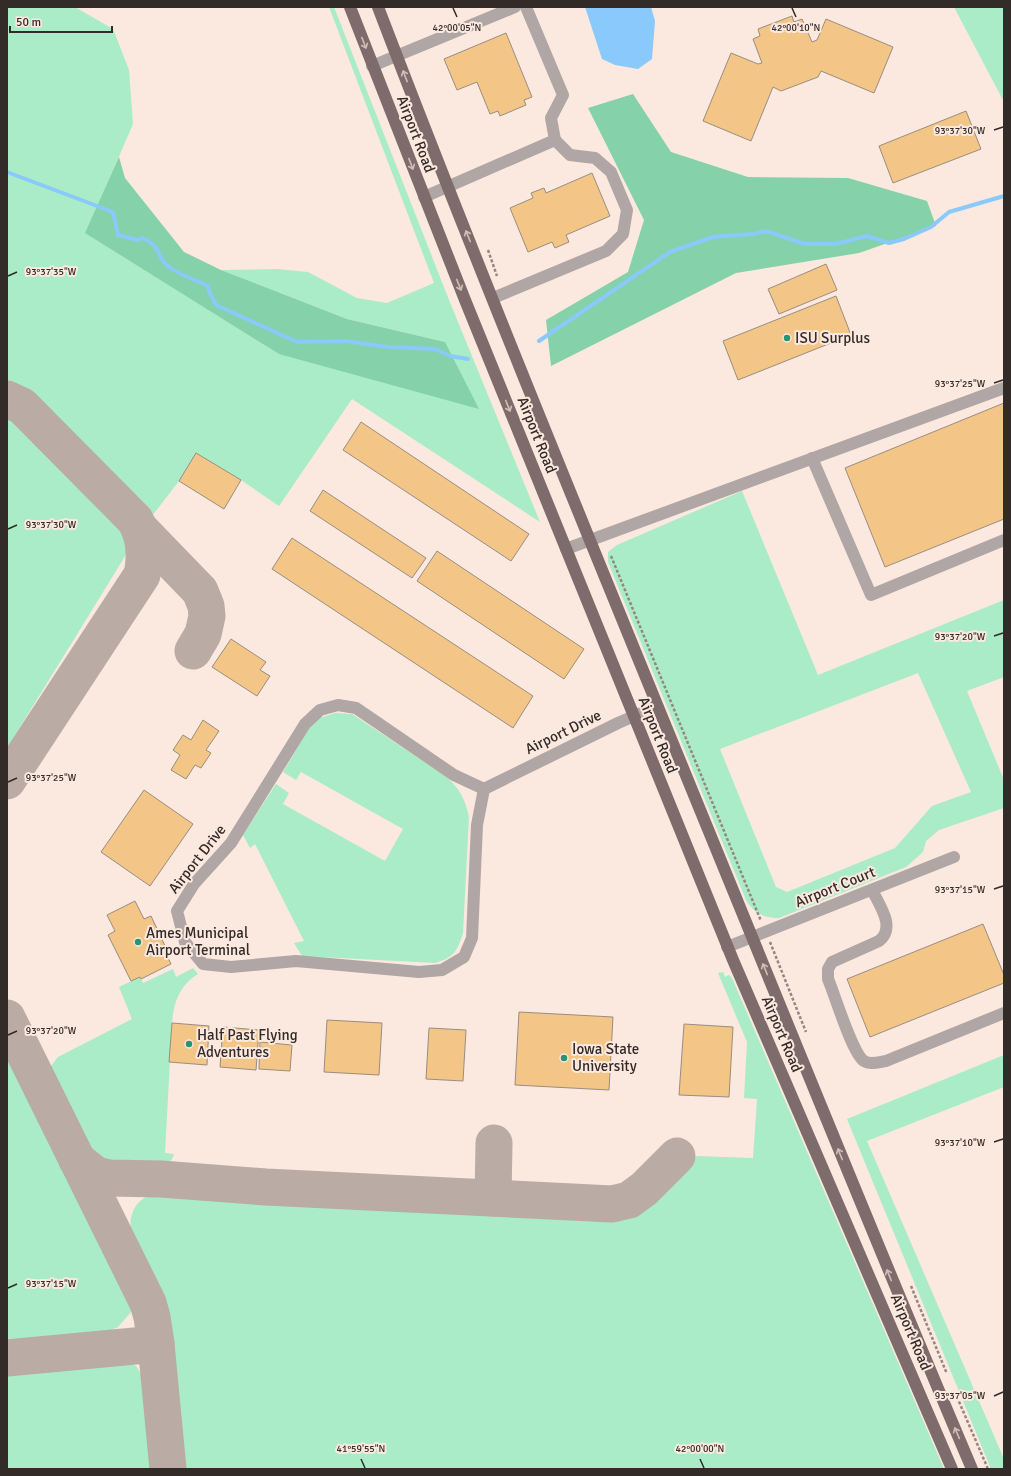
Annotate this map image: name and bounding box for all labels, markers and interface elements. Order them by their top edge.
scale bar [10,8,112,34]
text: 50 m [16,15,41,30]
text: 42°00'05"N [433,22,481,34]
text: 42°00'10"N [772,22,820,34]
one-way arrow [360,37,368,49]
one-way arrow [400,71,408,83]
street label: Airport Road [393,93,439,175]
text: 93°37'30"W [935,125,986,137]
one-way arrow [408,158,415,170]
one-way arrow [463,231,471,243]
text: 93°37'35"W [26,266,77,278]
one-way arrow [455,279,463,291]
place label: ISU Surplus [795,329,871,347]
marker: ISU Surplus [782,333,792,343]
text: 93°37'25"W [935,378,986,390]
street label: Airport Road [513,394,561,476]
one-way arrow [504,399,512,411]
text: 93°37'30"W [26,519,77,531]
text: 93°37'20"W [935,631,986,643]
street label: Airport Road [634,694,682,776]
street label: Airport Drive [522,706,604,758]
text: 93°37'25"W [26,772,77,784]
street label: Airport Drive [165,821,229,897]
street label: Airport Court [792,863,878,911]
text: 93°37'15"W [935,884,986,896]
place label: Ames Municipal Airport Terminal [146,924,250,959]
marker: Ames Municipal Airport Terminal [133,937,143,947]
one-way arrow [761,964,769,976]
street label: Airport Road [758,993,806,1075]
text: 93°37'20"W [26,1025,77,1037]
place label: Half Past Flying Adventures [197,1026,298,1061]
marker: Half Past Flying Adventures [184,1039,194,1049]
place label: Iowa State University [572,1040,639,1075]
marker: Iowa State University [559,1053,569,1063]
text: 93°37'10"W [935,1137,986,1149]
one-way arrow [836,1149,844,1161]
one-way arrow [885,1269,893,1281]
text: 93°37'15"W [26,1278,77,1290]
street label: Airport Road [887,1291,935,1373]
text: 93°37'05"W [935,1390,986,1402]
one-way arrow [952,1428,960,1440]
text: 41°59'55"N [337,1443,385,1455]
text: 42°00'00"N [676,1443,724,1455]

